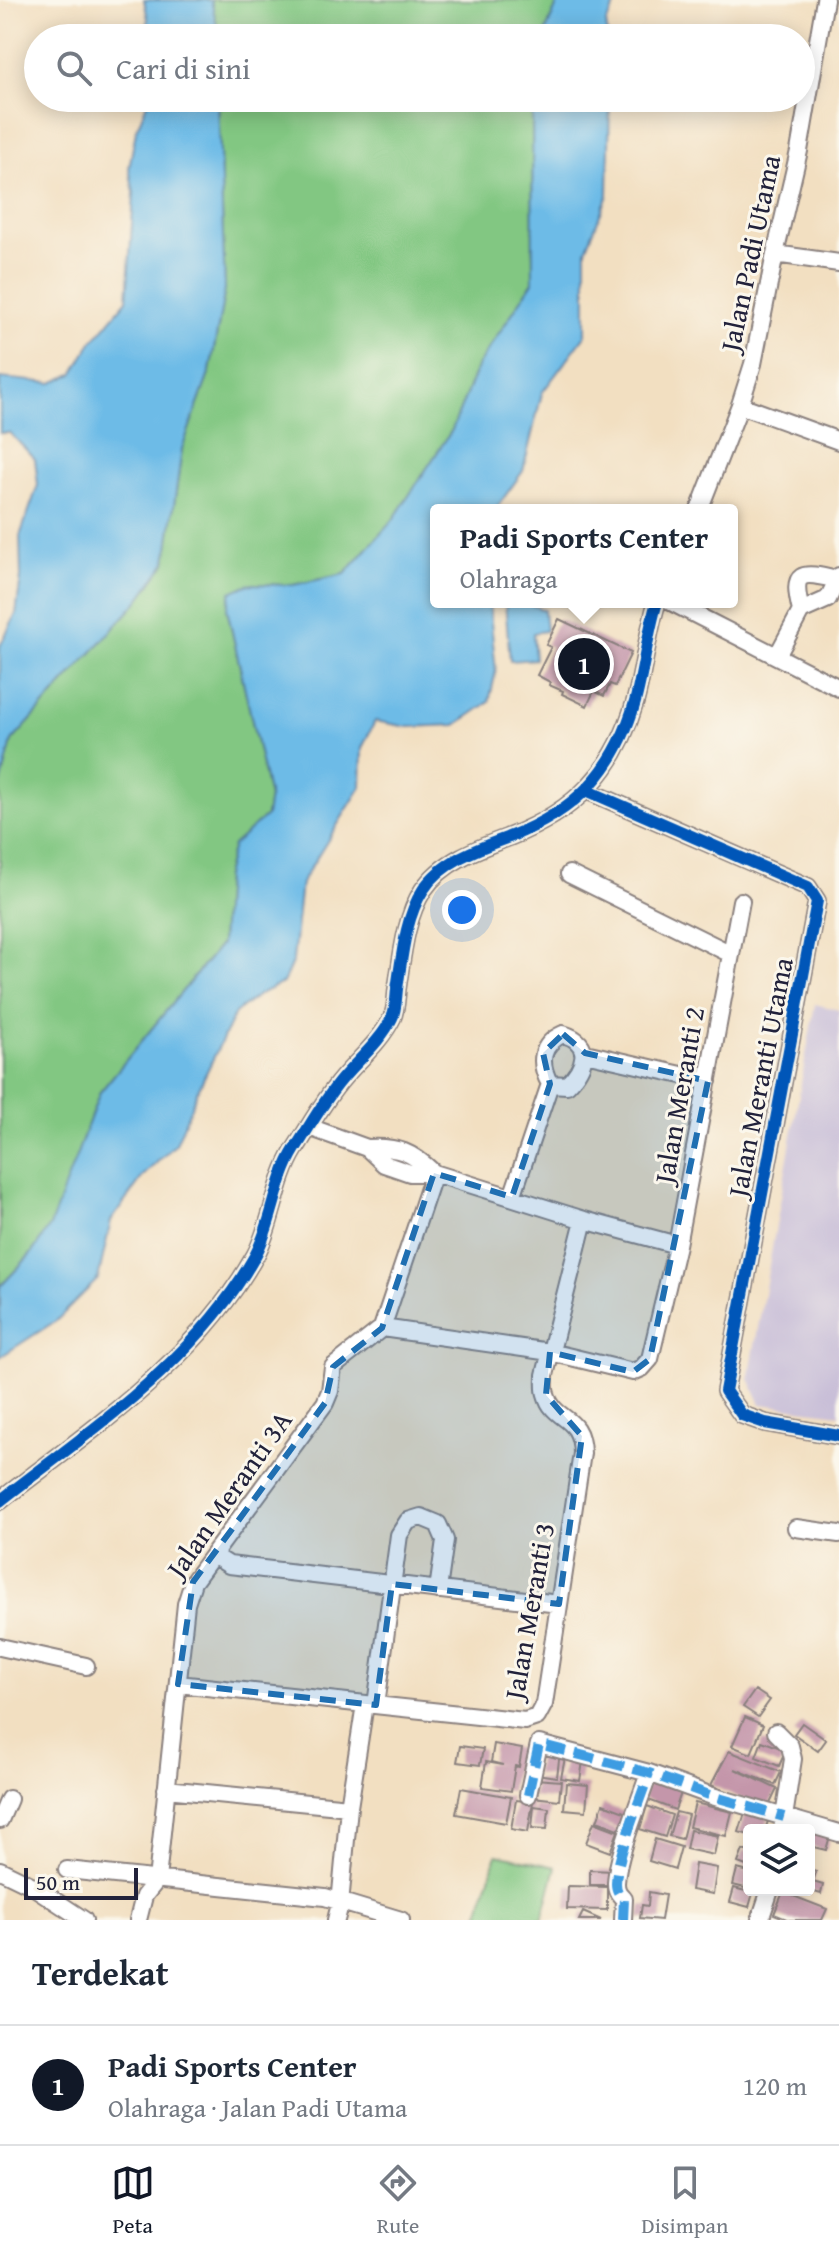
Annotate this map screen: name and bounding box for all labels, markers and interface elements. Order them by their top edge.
search box [24,24,815,112]
icon: search [52,46,96,90]
text: Cari di sini [116,46,251,90]
street label: Jalan Padi Utama [708,150,791,358]
popup [430,504,738,608]
text: Padi Sports Center [460,515,708,559]
text: Olahraga [460,559,558,598]
pin: 1 [558,634,610,694]
your location [442,890,482,930]
street label: Jalan Meranti Utama [716,953,803,1203]
street label: Jalan Meranti 2 [642,1003,714,1189]
street label: Jalan Meranti 3A [154,1402,302,1588]
street label: Jalan Meranti 3 [492,1519,564,1705]
map controls [743,1824,815,1896]
button: layers [743,1824,815,1896]
scale bar [24,1864,138,1900]
text: 50 m [36,1866,80,1898]
text: Terdekat [32,1948,169,1997]
text: Padi Sports Center [108,2044,357,2088]
text: 1 [51,2066,65,2105]
text: 120 m [742,2066,807,2105]
text: Olahraga · Jalan Padi Utama [108,2088,407,2127]
tab: Peta [111,2161,155,2241]
tab: Rute [376,2161,420,2241]
tab: Disimpan [641,2161,728,2241]

